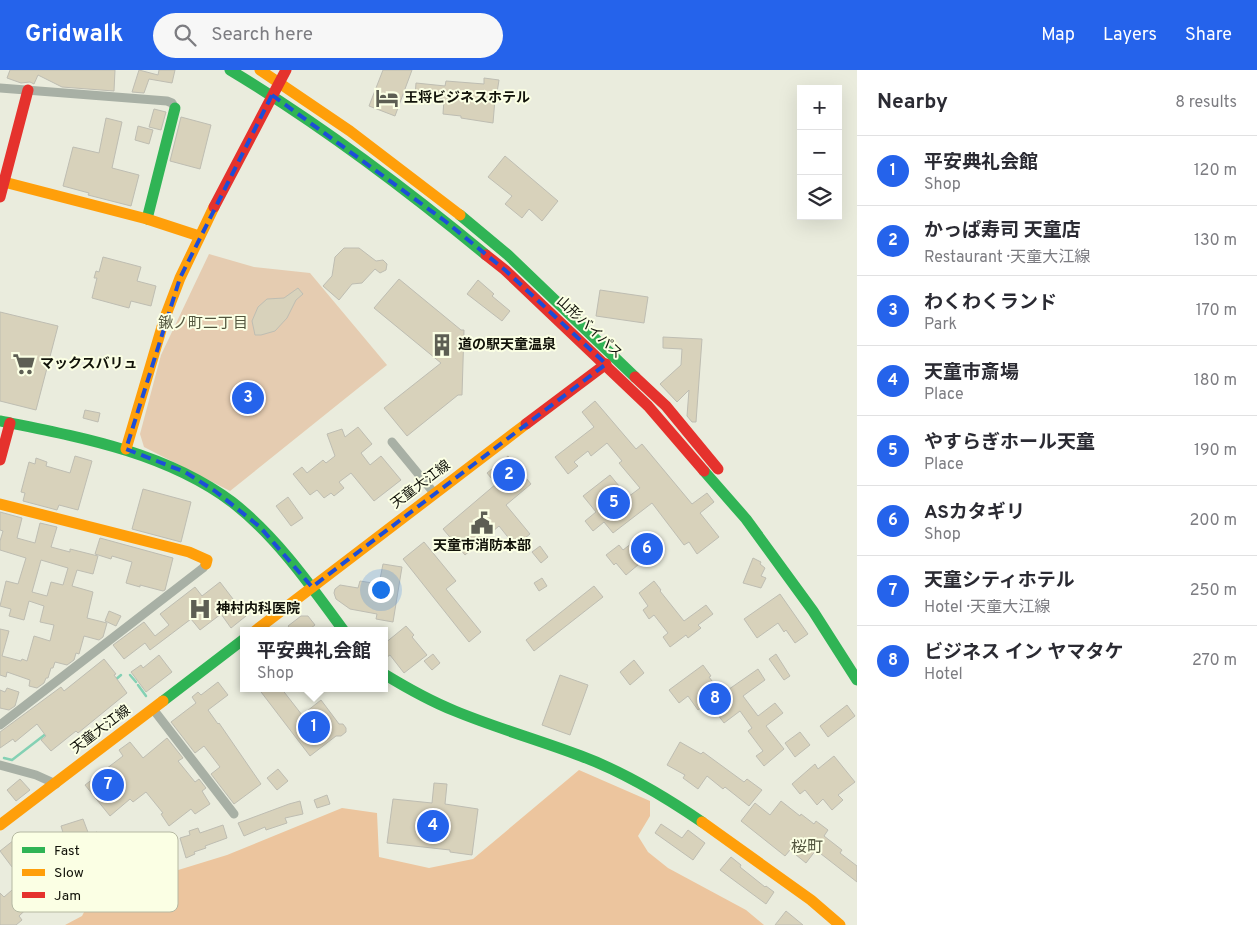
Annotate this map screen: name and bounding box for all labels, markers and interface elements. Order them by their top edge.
search box [153,13,503,58]
text: Gridwalk [25,20,123,50]
icon: search [171,21,199,49]
text: Search here [211,23,313,47]
text: Map [1041,24,1075,47]
text: Layers [1103,24,1157,47]
text: Share [1185,24,1232,47]
hotel icon: 王将ビジネスホテル [374,85,400,111]
map controls [797,85,842,220]
button: + [797,85,842,130]
text: Nearby [877,89,948,116]
place label: 王将ビジネスホテル [404,90,530,107]
text: 8 results [1175,93,1237,113]
button: − [797,130,842,175]
text: 平安典礼会館 [924,151,1038,175]
text: 1 [890,161,896,181]
text: 120 m [1194,161,1237,181]
button: layers [797,175,842,220]
text: Shop [924,175,961,195]
text: かっぱ寿司 天童店 [924,219,1081,243]
text: 2 [888,231,898,251]
text: 130 m [1194,231,1237,251]
text: Restaurant · 天童大江線 [924,248,1090,268]
text: わくわくランド [924,291,1057,315]
street label: 山形バイパス [553,293,625,363]
text: 3 [888,301,898,321]
text: 170 m [1196,301,1237,321]
district label: 鍬ノ町二丁目 [158,315,248,334]
text: Park [924,315,957,335]
building icon: 道の駅天童温泉 [429,332,455,358]
place label: 道の駅天童温泉 [458,336,556,354]
supermarket icon: マックスバリュ [11,351,37,377]
place label: マックスバリュ [40,356,138,373]
text: 天童市斎場 [924,361,1019,385]
text: 4 [888,371,898,391]
text: 180 m [1194,371,1237,391]
pin: 3 [232,379,264,417]
text: Place [924,385,964,405]
text: やすらぎホール天童 [924,431,1095,455]
text: 5 [888,441,898,461]
text: 190 m [1194,441,1237,461]
text: Place [924,455,964,475]
pin: 2 [493,456,525,494]
street label: 天童大江線 [388,457,454,513]
pin: 5 [598,484,630,522]
text: ASカタギリ [924,501,1025,525]
public building icon: 天童市消防本部 [469,510,495,536]
text: 6 [888,511,898,531]
text: 200 m [1189,511,1237,531]
text: Shop [924,525,961,545]
pin: 6 [631,530,663,568]
place label: 天童市消防本部 [433,538,531,555]
text: 天童シティホテル [924,569,1075,593]
your location [368,577,394,603]
text: 7 [889,581,897,601]
text: 250 m [1190,581,1237,601]
hospital icon: 神村内科医院 [187,596,213,622]
text: Hotel · 天童大江線 [924,598,1050,618]
place label: 神村内科医院 [216,600,300,618]
popup [240,627,388,692]
text: 平安典礼会館 [257,640,371,664]
text: ビジネス イン ヤマタケ [924,641,1124,665]
text: 8 [888,651,898,671]
text: 270 m [1192,651,1237,671]
text: Shop [257,664,294,684]
text: Hotel [924,665,963,685]
pin: 8 [699,680,731,718]
street label: 天童大江線 [68,702,134,758]
pin: 1 [298,708,330,746]
pin: 7 [92,766,124,804]
pin: 4 [417,807,449,845]
legend [12,832,178,912]
district label: 桜町 [791,838,823,858]
text: Fast [54,843,80,860]
text: Slow [54,865,84,882]
text: Jam [54,888,81,905]

